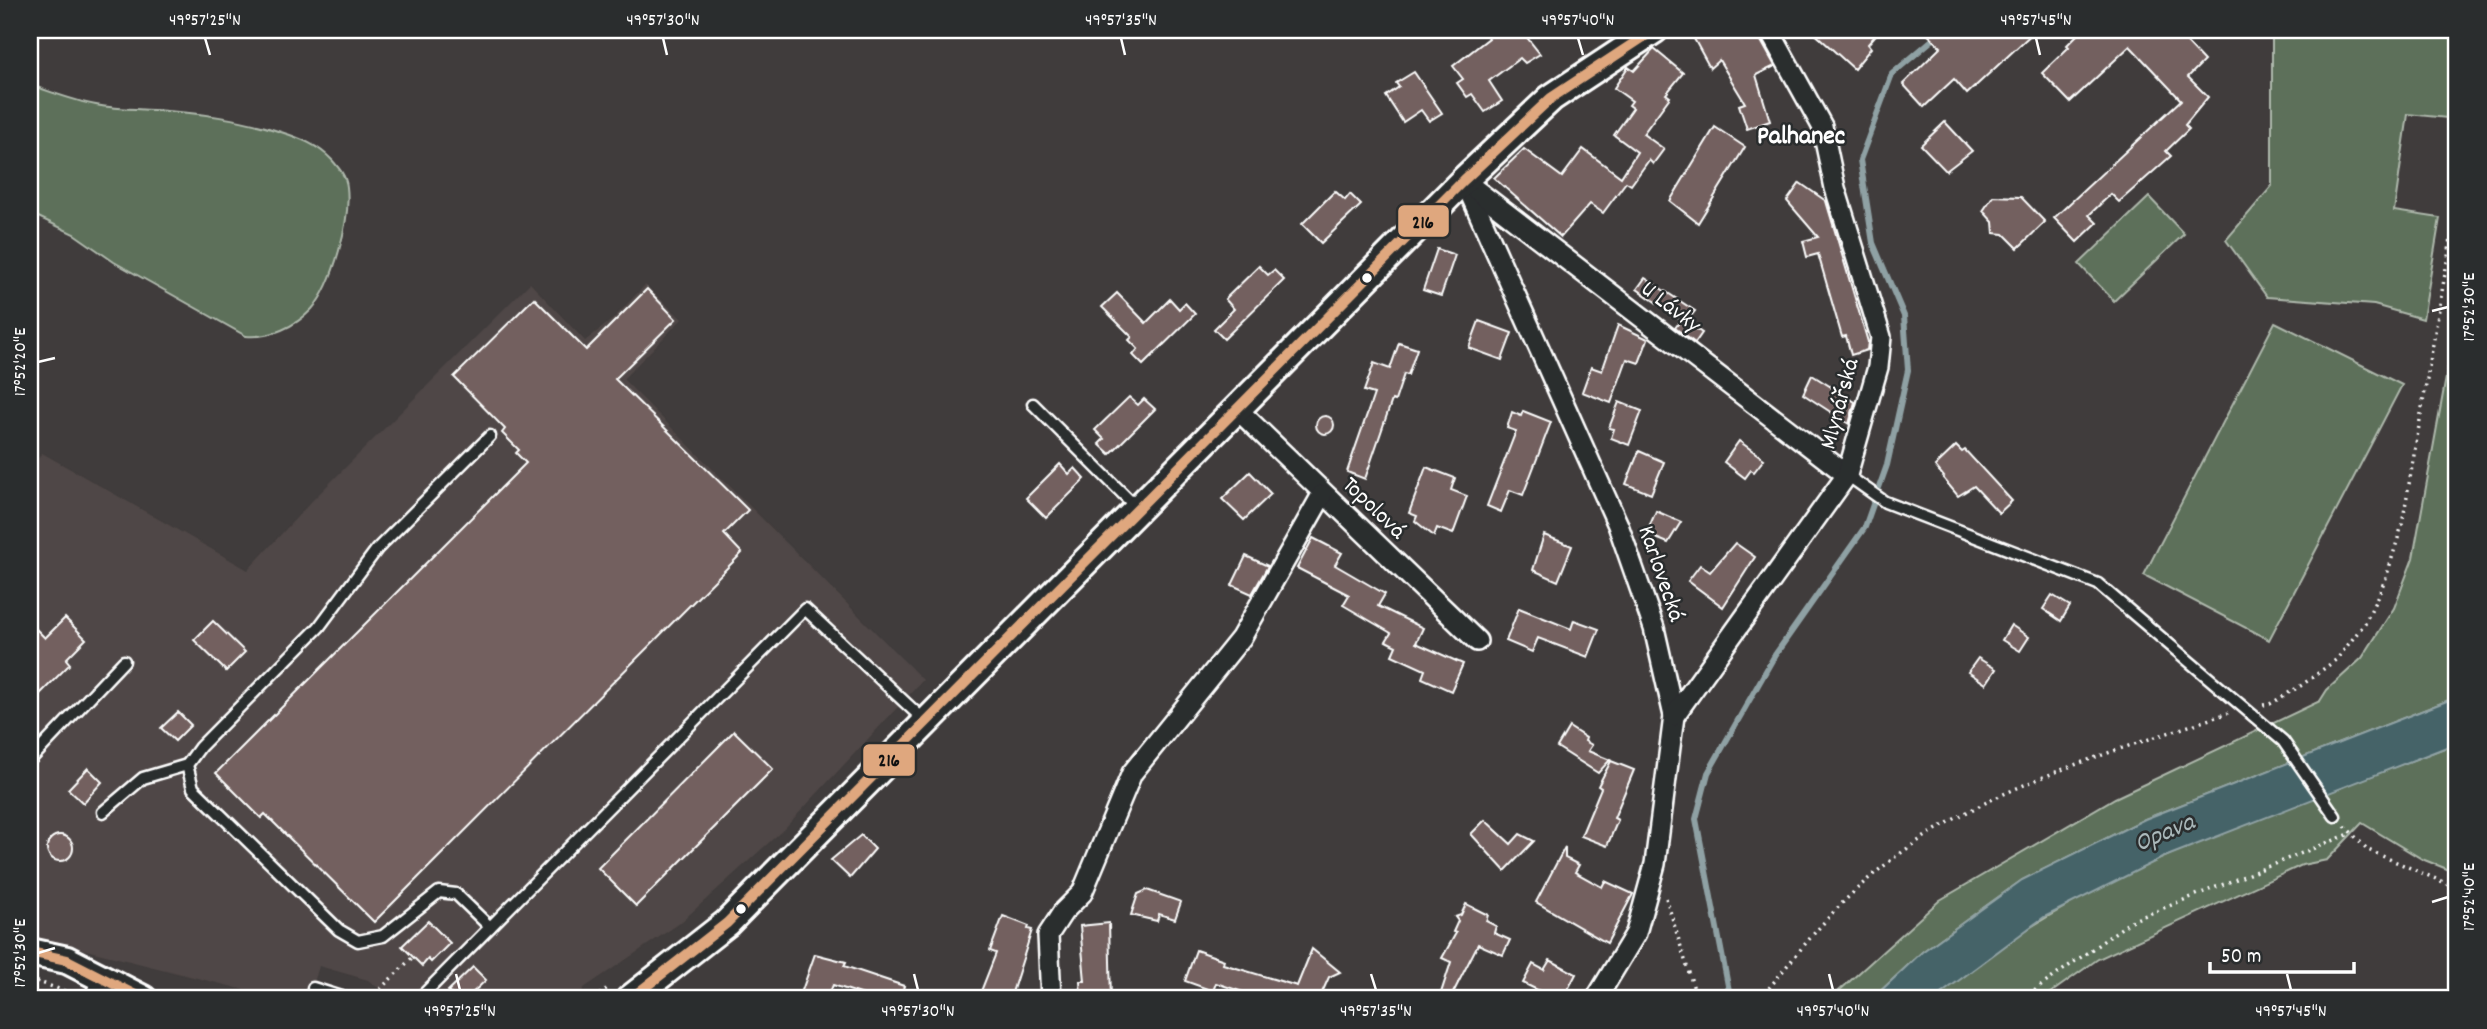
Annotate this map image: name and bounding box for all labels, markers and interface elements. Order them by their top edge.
text: 49°57'25"N [169,9,241,34]
text: 49°57'30"N [626,9,700,34]
text: 49°57'35"N [1085,9,1157,34]
text: 49°57'40"N [1542,9,1614,34]
text: 49°57'45"N [2000,9,2072,34]
district label: Palhanec [1757,119,1845,156]
line badge: 216 [1397,204,1450,238]
text: 216 [1412,211,1434,238]
unlabelled marker [1360,271,1374,285]
text: 17°52'30"E [2458,273,2483,341]
street label: U Lávky [1633,274,1708,343]
text: 17°52'20"E [9,328,34,396]
street label: Mlynářská [1813,355,1870,453]
street label: Topolová [1333,470,1413,548]
street label: Karlovecká [1628,521,1692,627]
line badge: 216 [862,743,916,777]
text: 216 [878,749,900,776]
water label: Opava [2129,804,2202,863]
text: 17°52'40"E [2458,863,2483,931]
unlabelled marker [734,902,748,916]
text: 17°52'30"E [9,919,34,987]
scale bar [2210,931,2354,975]
text: 50 m [2221,943,2261,973]
text: 49°57'25"N [424,1000,496,1025]
text: 49°57'30"N [881,1000,955,1025]
text: 49°57'35"N [1340,1000,1412,1025]
text: 49°57'40"N [1797,1000,1869,1025]
text: 49°57'45"N [2255,1000,2327,1025]

